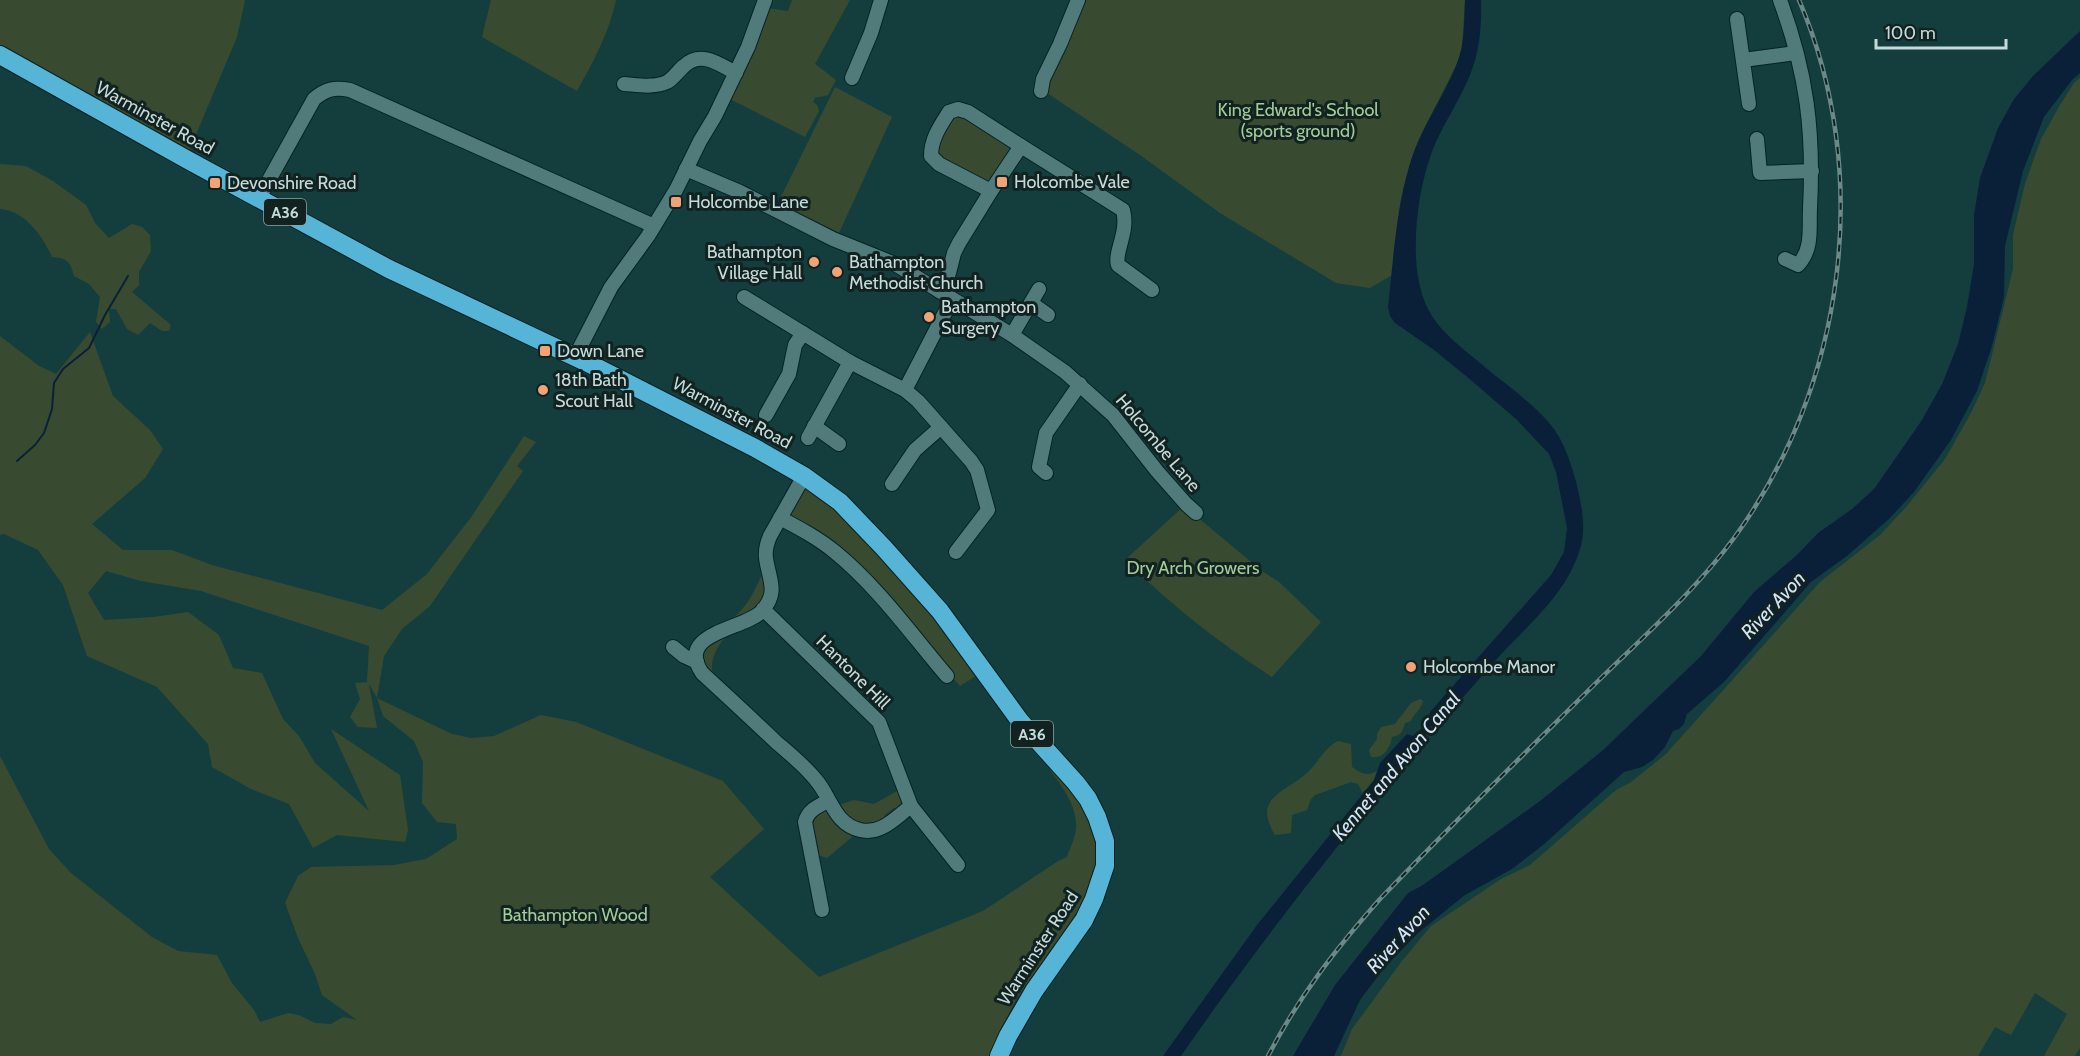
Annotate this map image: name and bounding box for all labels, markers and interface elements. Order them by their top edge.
scale bar [1876,12,2006,50]
text: 100 m [1885,22,1936,44]
street label: Warminster Road [92,76,218,160]
park label: King Edward's School (sports ground) [1217,99,1379,142]
place label: Holcombe Vale [1014,171,1130,193]
place label: Devonshire Road [227,172,357,194]
marker: Holcombe Vale [995,175,1009,189]
marker: Devonshire Road [208,176,222,190]
place label: Holcombe Lane [688,191,808,213]
marker: Holcombe Lane [669,195,683,209]
road number: A36 [264,199,306,225]
place label: Bathampton Village Hall [707,241,803,284]
place label: Bathampton Methodist Church [849,251,983,294]
marker: Bathampton Village Hall [807,255,821,269]
marker: Bathampton Methodist Church [830,265,844,279]
place label: Bathampton Surgery [941,296,1036,339]
marker: Bathampton Surgery [922,310,936,324]
place label: Down Lane [557,340,644,362]
marker: Down Lane [538,344,552,358]
place label: 18th Bath Scout Hall [555,369,633,412]
street label: Warminster Road [669,372,795,454]
marker: 18th Bath Scout Hall [536,383,550,397]
street label: Holcombe Lane [1111,390,1205,496]
park label: Dry Arch Growers [1127,557,1259,579]
water label: River Avon [1736,566,1810,644]
street label: Hantone Hill [812,631,895,714]
place label: Holcombe Manor [1423,656,1556,678]
marker: Holcombe Manor [1404,660,1418,674]
water label: Kennet and Avon Canal [1327,686,1465,845]
road number: A36 [1011,721,1053,747]
street label: Warminster Road [993,887,1083,1009]
water label: River Avon [1361,900,1435,978]
park label: Bathampton Wood [502,904,648,926]

